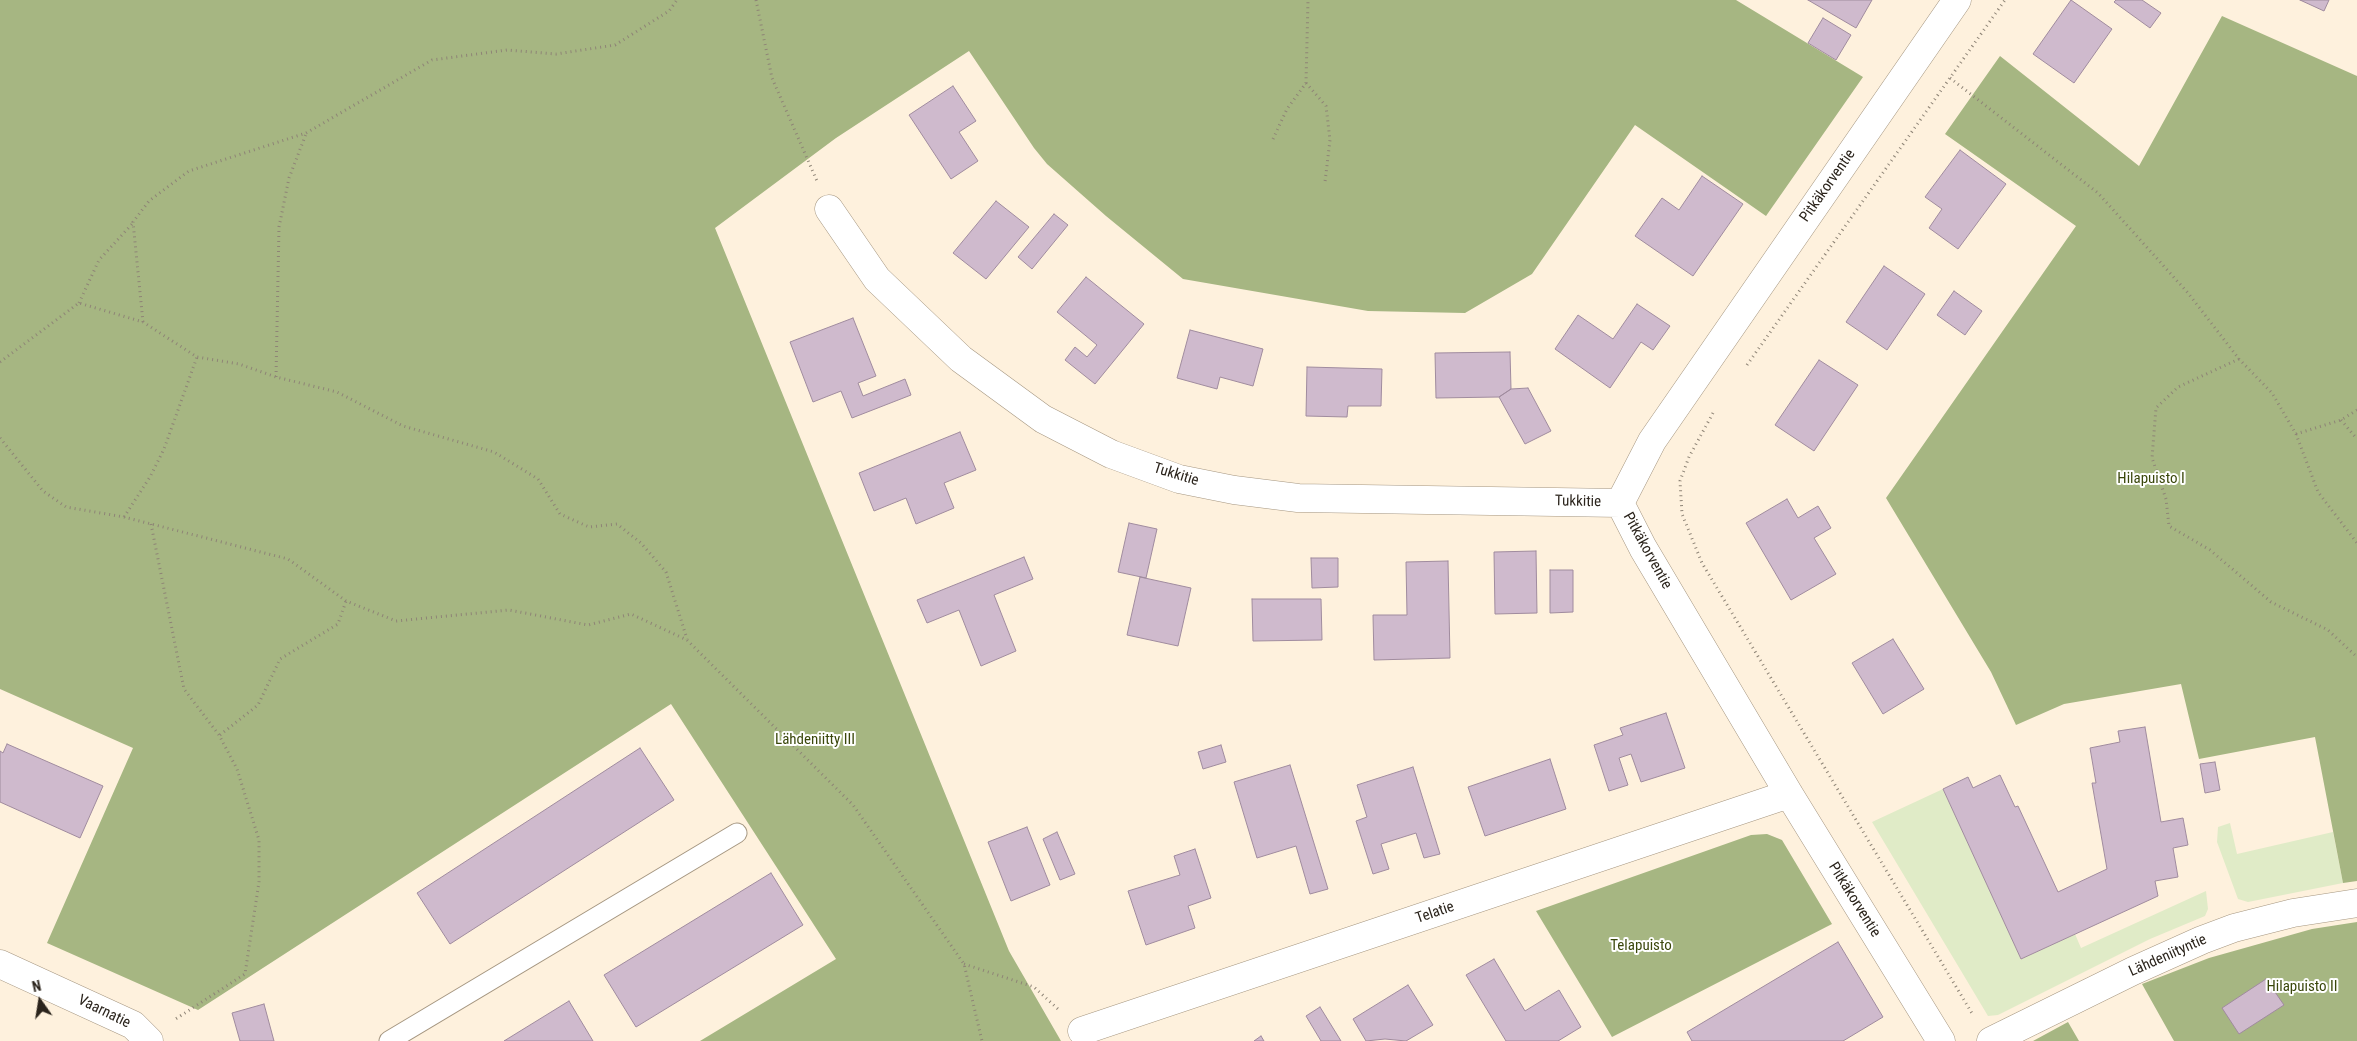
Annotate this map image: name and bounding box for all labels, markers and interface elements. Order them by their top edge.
street label: Pitkäkorventie [1796,146,1860,226]
street label: Tukkitie [1151,460,1201,490]
park label: Hilapuisto I [2117,470,2185,488]
street label: Tukkitie [1555,493,1601,511]
street label: Pitkäkorventie [1619,510,1675,592]
park label: Lähdeniitty III [775,731,855,749]
street label: Pitkäkorventie [1824,859,1884,941]
street label: Telatie [1413,898,1457,928]
street label: Lähdeniityntie [2126,931,2210,981]
park label: Telapuisto [1610,937,1672,955]
north arrow [15,976,65,1026]
text: N [31,978,43,995]
park label: Hilapuisto II [2266,978,2338,996]
street label: Vaarnatie [75,992,133,1032]

